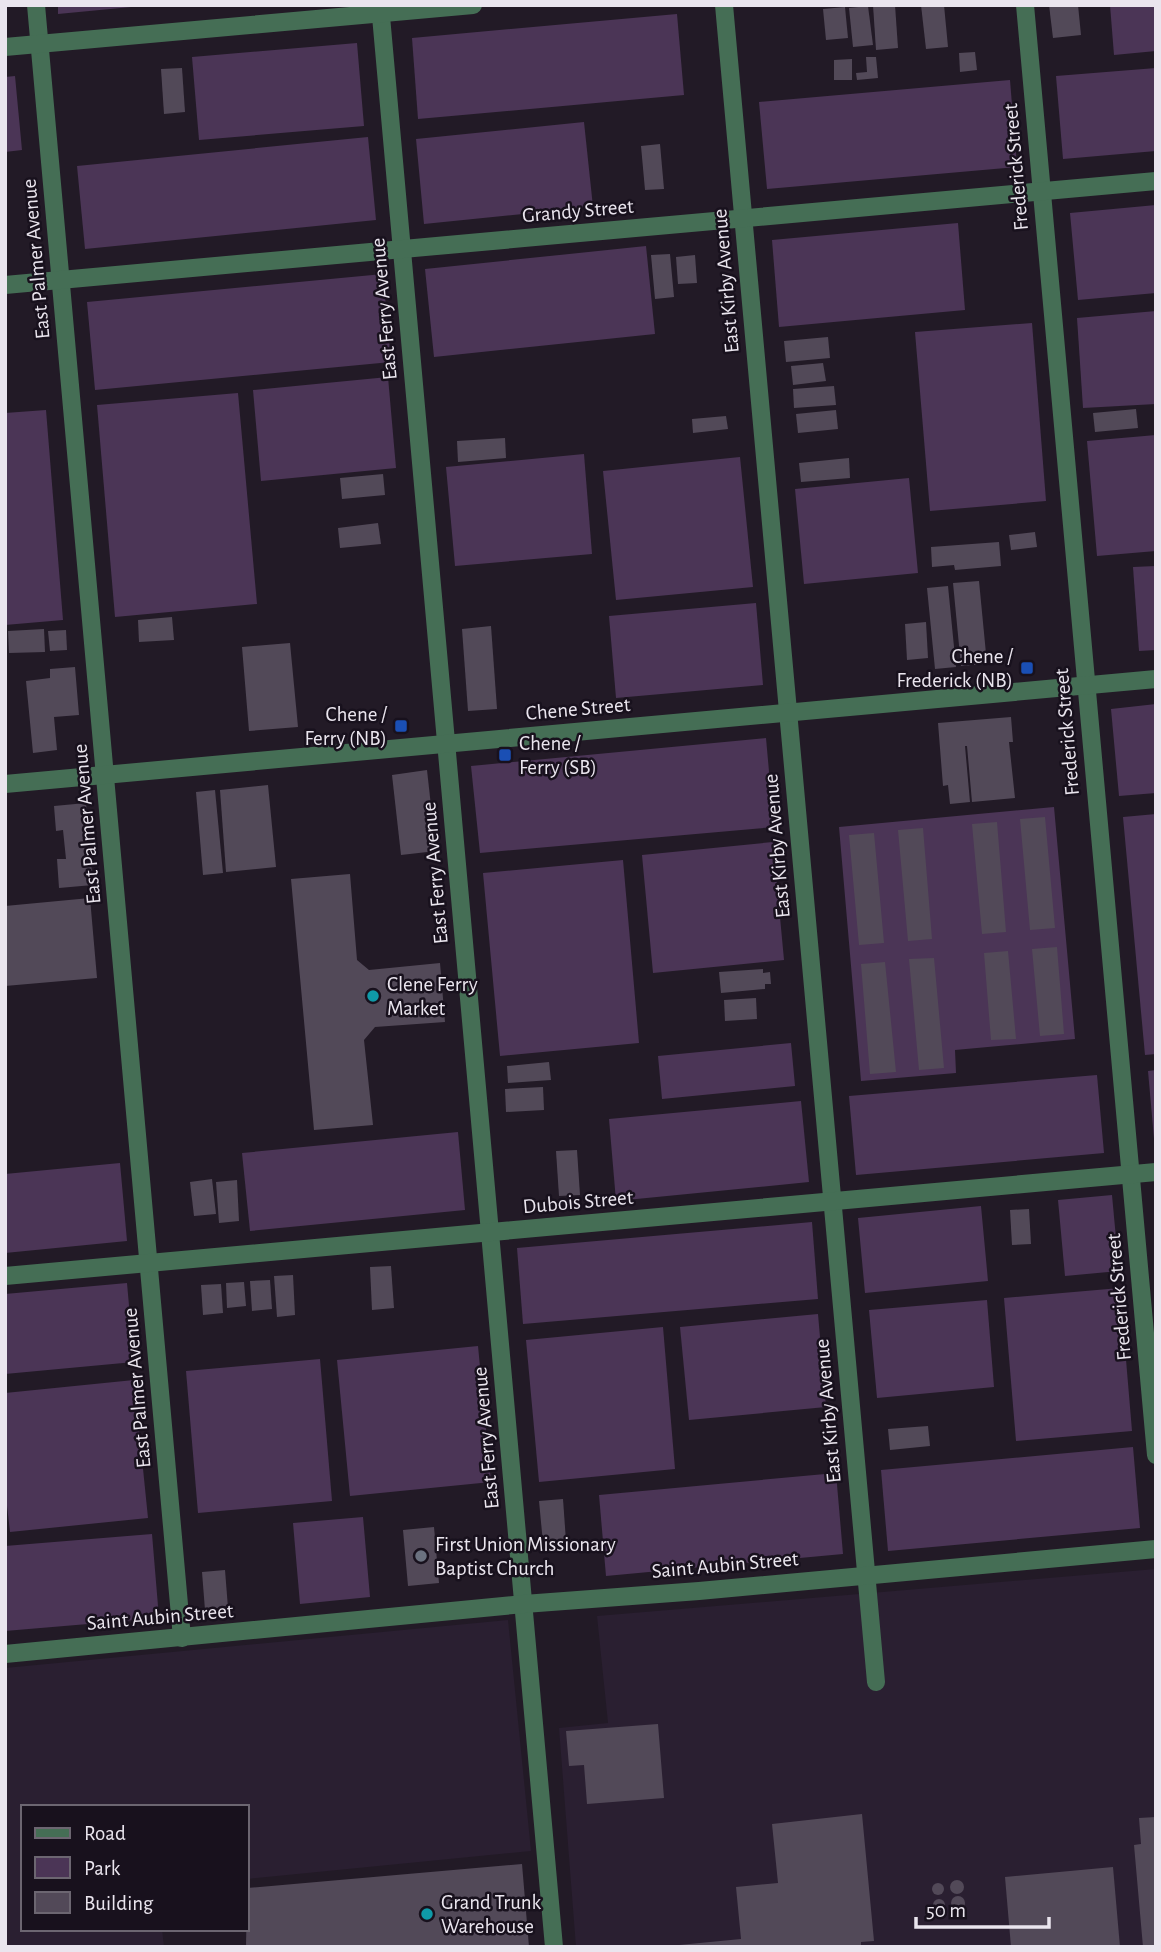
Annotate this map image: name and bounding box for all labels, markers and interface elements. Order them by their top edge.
street label: Frederick Street [1000,102,1032,232]
street label: East Palmer Avenue [19,178,53,340]
street label: Grandy Street [521,196,635,226]
street label: East Kirby Avenue [709,208,743,354]
street label: East Ferry Avenue [367,237,401,381]
place label: Chene / Frederick (NB) [897,646,1014,691]
marker: Chene / Frederick (NB) [1019,660,1035,676]
street label: Frederick Street [1051,667,1083,797]
street label: Chene Street [525,694,631,724]
place label: Chene / Ferry (NB) [305,704,388,749]
marker: Chene / Ferry (NB) [393,718,409,734]
place label: Chene / Ferry (SB) [519,733,597,778]
street label: East Palmer Avenue [70,743,104,905]
marker: Chene / Ferry (SB) [497,747,513,763]
street label: East Kirby Avenue [760,773,794,919]
street label: East Ferry Avenue [418,801,452,945]
place label: Clene Ferry Market [387,974,478,1019]
marker: Clene Ferry Market [365,988,381,1004]
street label: Dubois Street [522,1187,635,1217]
street label: Frederick Street [1103,1232,1135,1362]
street label: East Palmer Avenue [120,1307,154,1469]
street label: East Kirby Avenue [811,1338,845,1484]
street label: East Ferry Avenue [469,1366,503,1510]
place label: First Union Missionary Baptist Church [435,1534,616,1579]
marker: First Union Missionary Baptist Church [413,1548,429,1564]
street label: Saint Aubin Street [651,1548,800,1582]
street label: Saint Aubin Street [86,1600,235,1634]
legend [21,1805,248,1931]
text: Road [84,1823,126,1844]
text: Park [84,1858,121,1879]
scale bar [916,1885,1049,1929]
place label: Grand Trunk Warehouse [441,1892,541,1937]
text: Building [84,1893,154,1914]
text: 50 m [926,1900,966,1921]
marker: Grand Trunk Warehouse [419,1906,435,1922]

